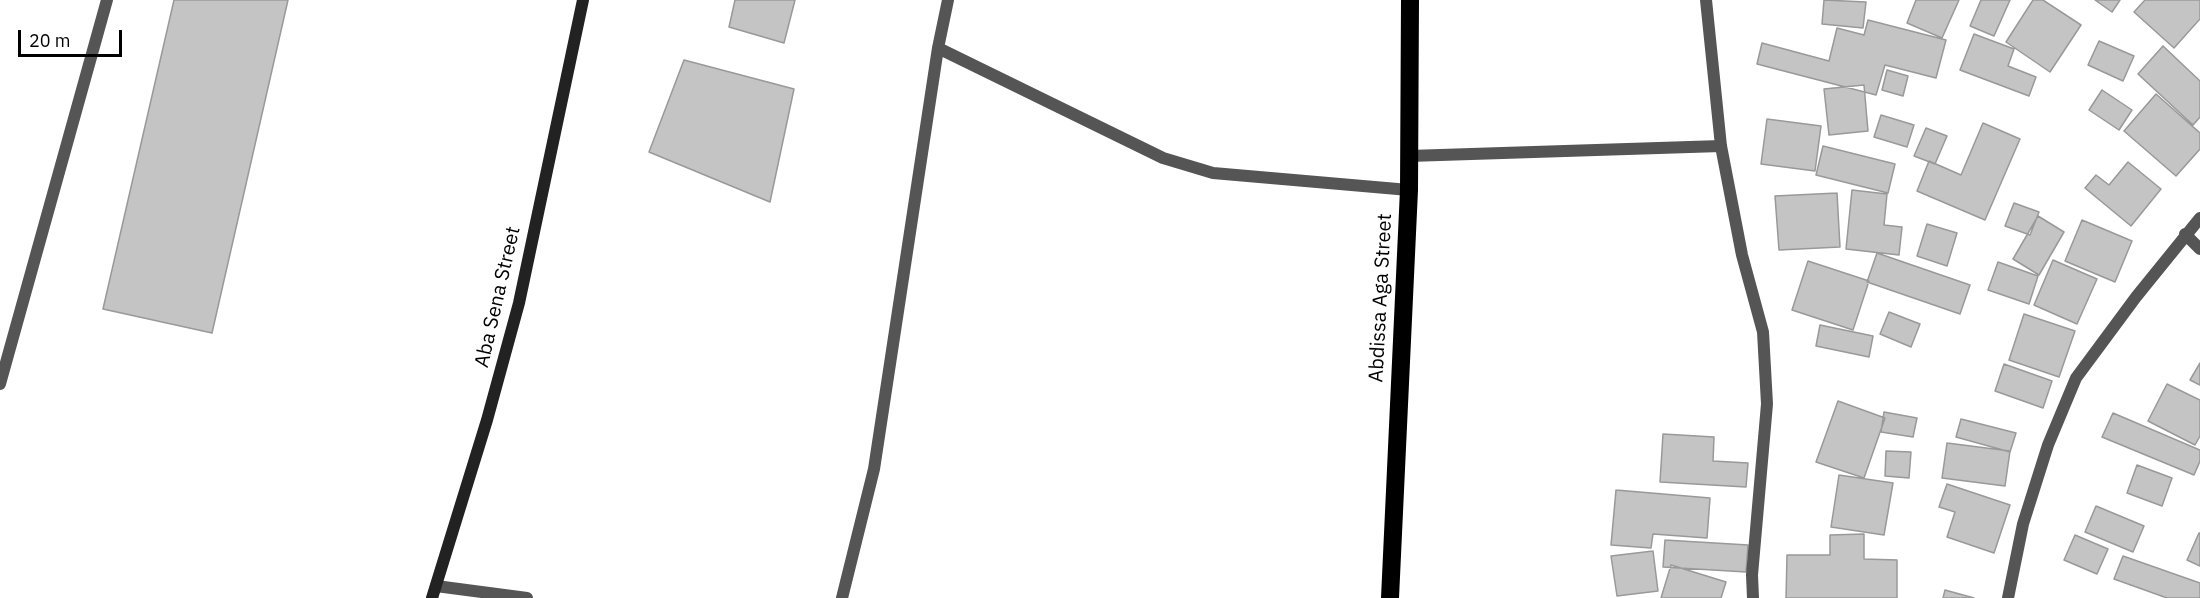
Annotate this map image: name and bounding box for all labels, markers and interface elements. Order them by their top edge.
scale bar [21,18,124,56]
text: 20 m [29,29,71,52]
street label: Abdissa Aga Street [1365,213,1397,383]
street label: Aba Sena Street [470,224,526,370]

